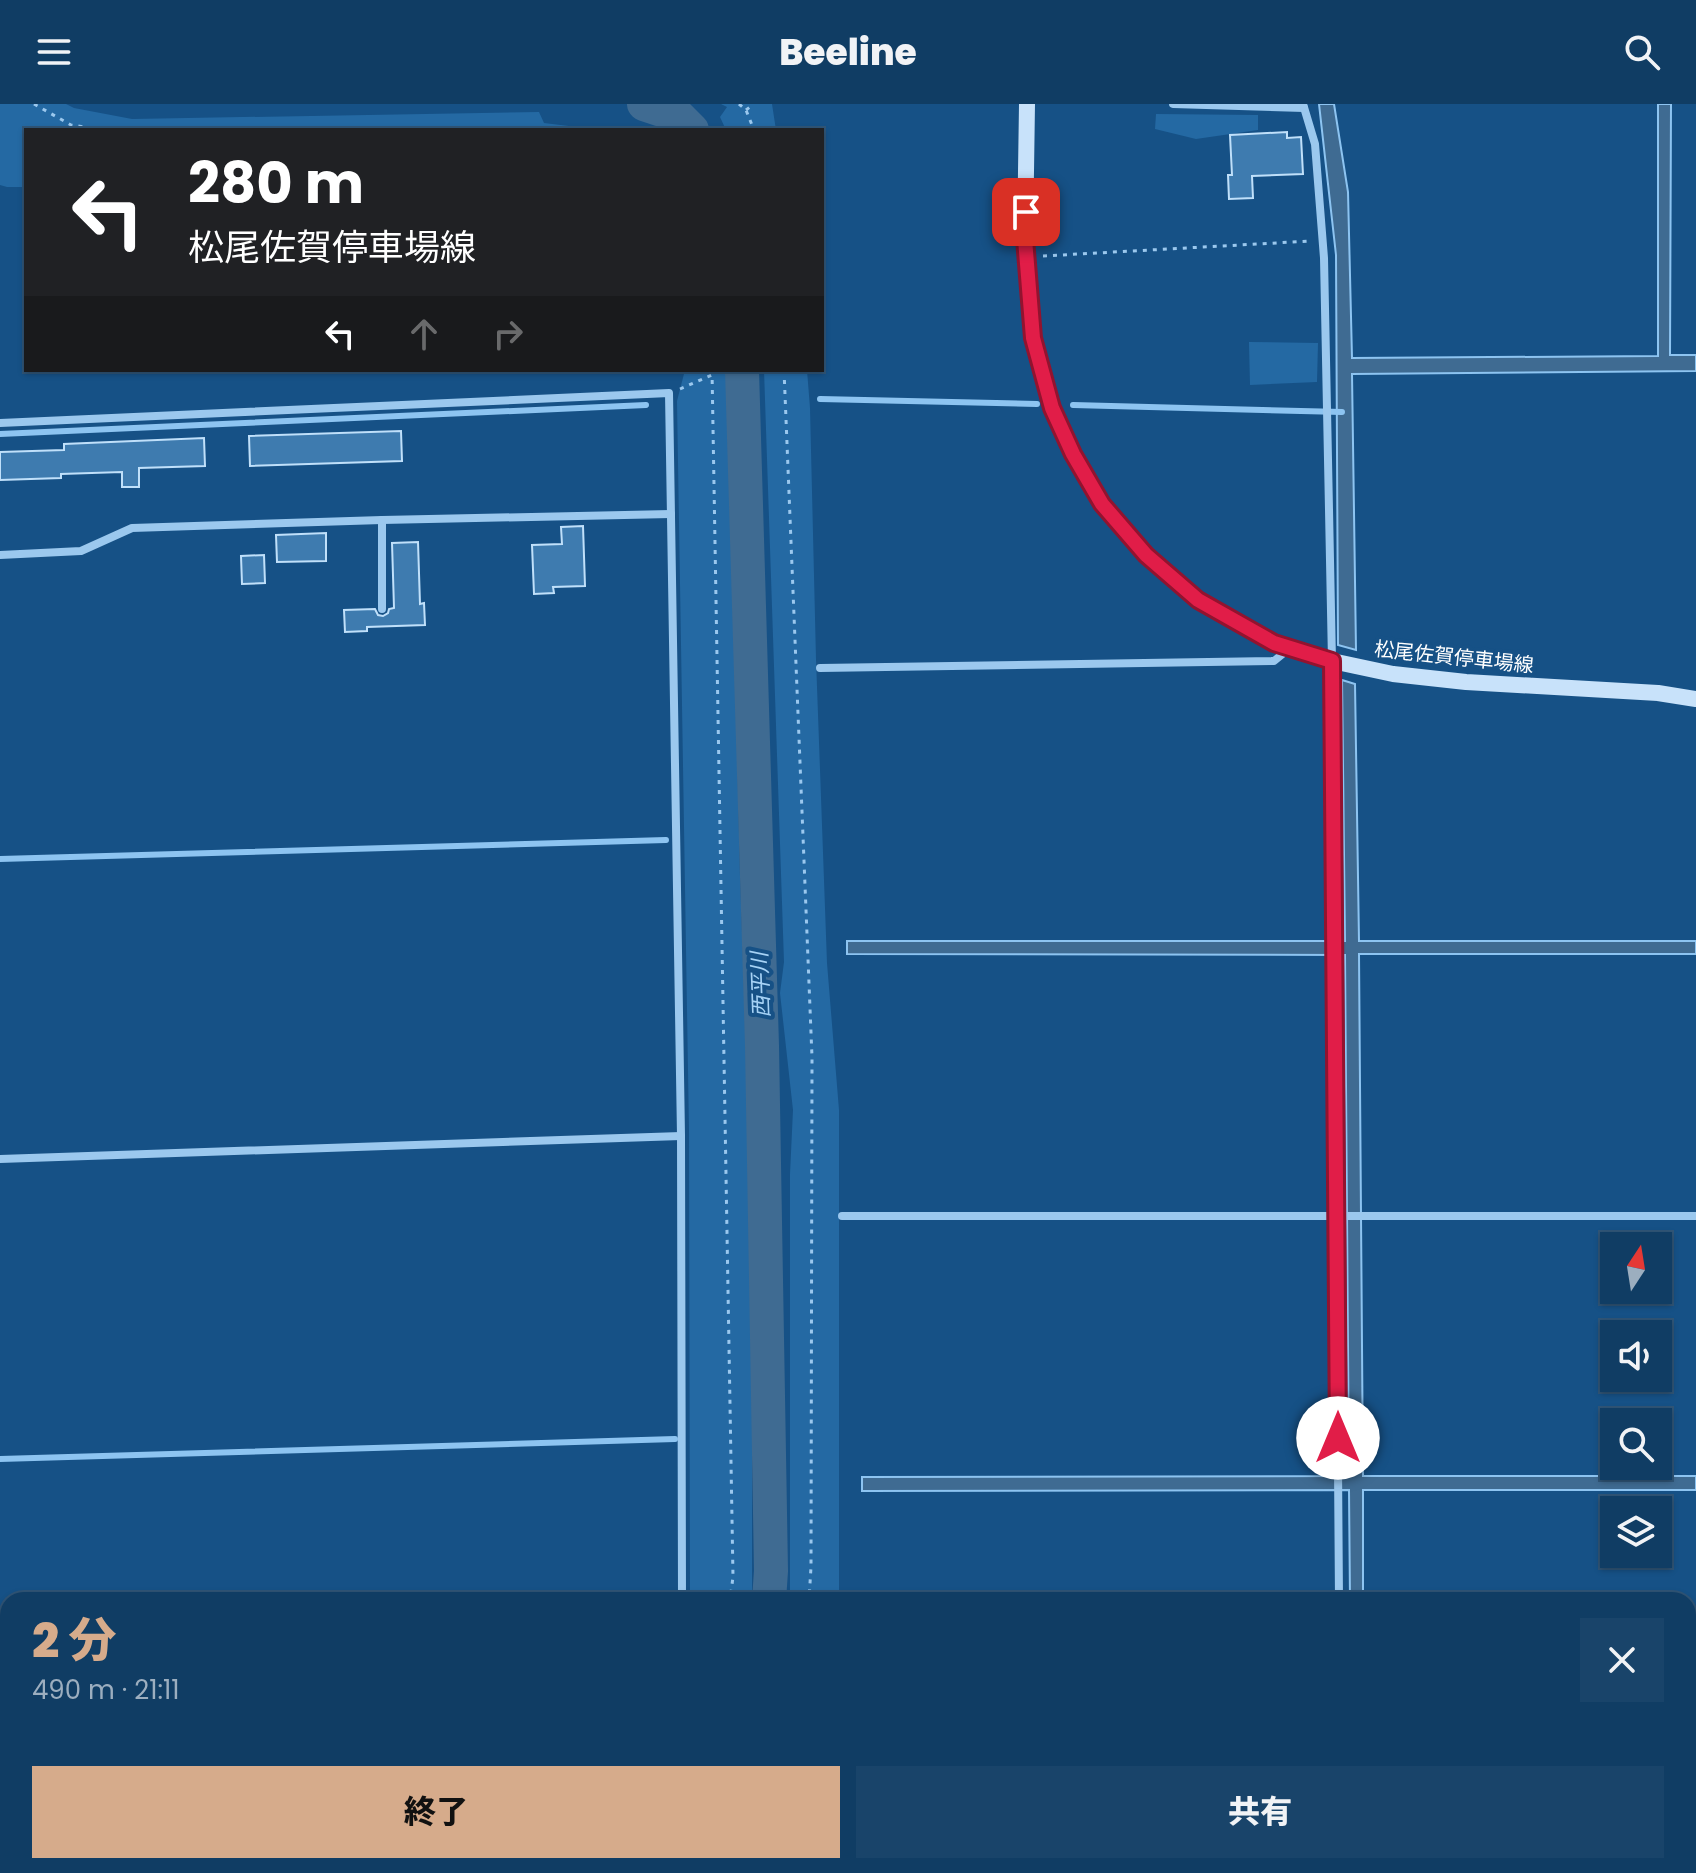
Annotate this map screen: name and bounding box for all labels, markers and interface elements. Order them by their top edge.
text: Beeline [779,27,917,78]
icon: menu [32,30,76,74]
icon: search [1620,30,1664,74]
text: 280 m [188,144,364,223]
icon: left [56,160,160,264]
pin [992,178,1060,246]
icon: arrive [1004,190,1048,234]
text: 松尾佐賀停車場線 [188,222,476,273]
icon: left [318,312,362,356]
icon: ahead [402,312,446,356]
icon: right [486,312,530,356]
street label: 松尾佐賀停車場線 [1373,635,1535,679]
water label: 西平川 [744,949,777,1019]
north arrow [1600,1232,1672,1304]
map controls [1600,1232,1672,1568]
button: sound [1600,1320,1672,1392]
position arrow [1296,1396,1380,1480]
button: search [1600,1408,1672,1480]
button: layers [1600,1496,1672,1568]
text: 2 分 [32,1607,116,1674]
button: close [1580,1618,1664,1702]
text: 490 m · 21:11 [32,1672,180,1708]
button: 終了 [32,1766,840,1858]
button: 共有 [856,1766,1664,1858]

